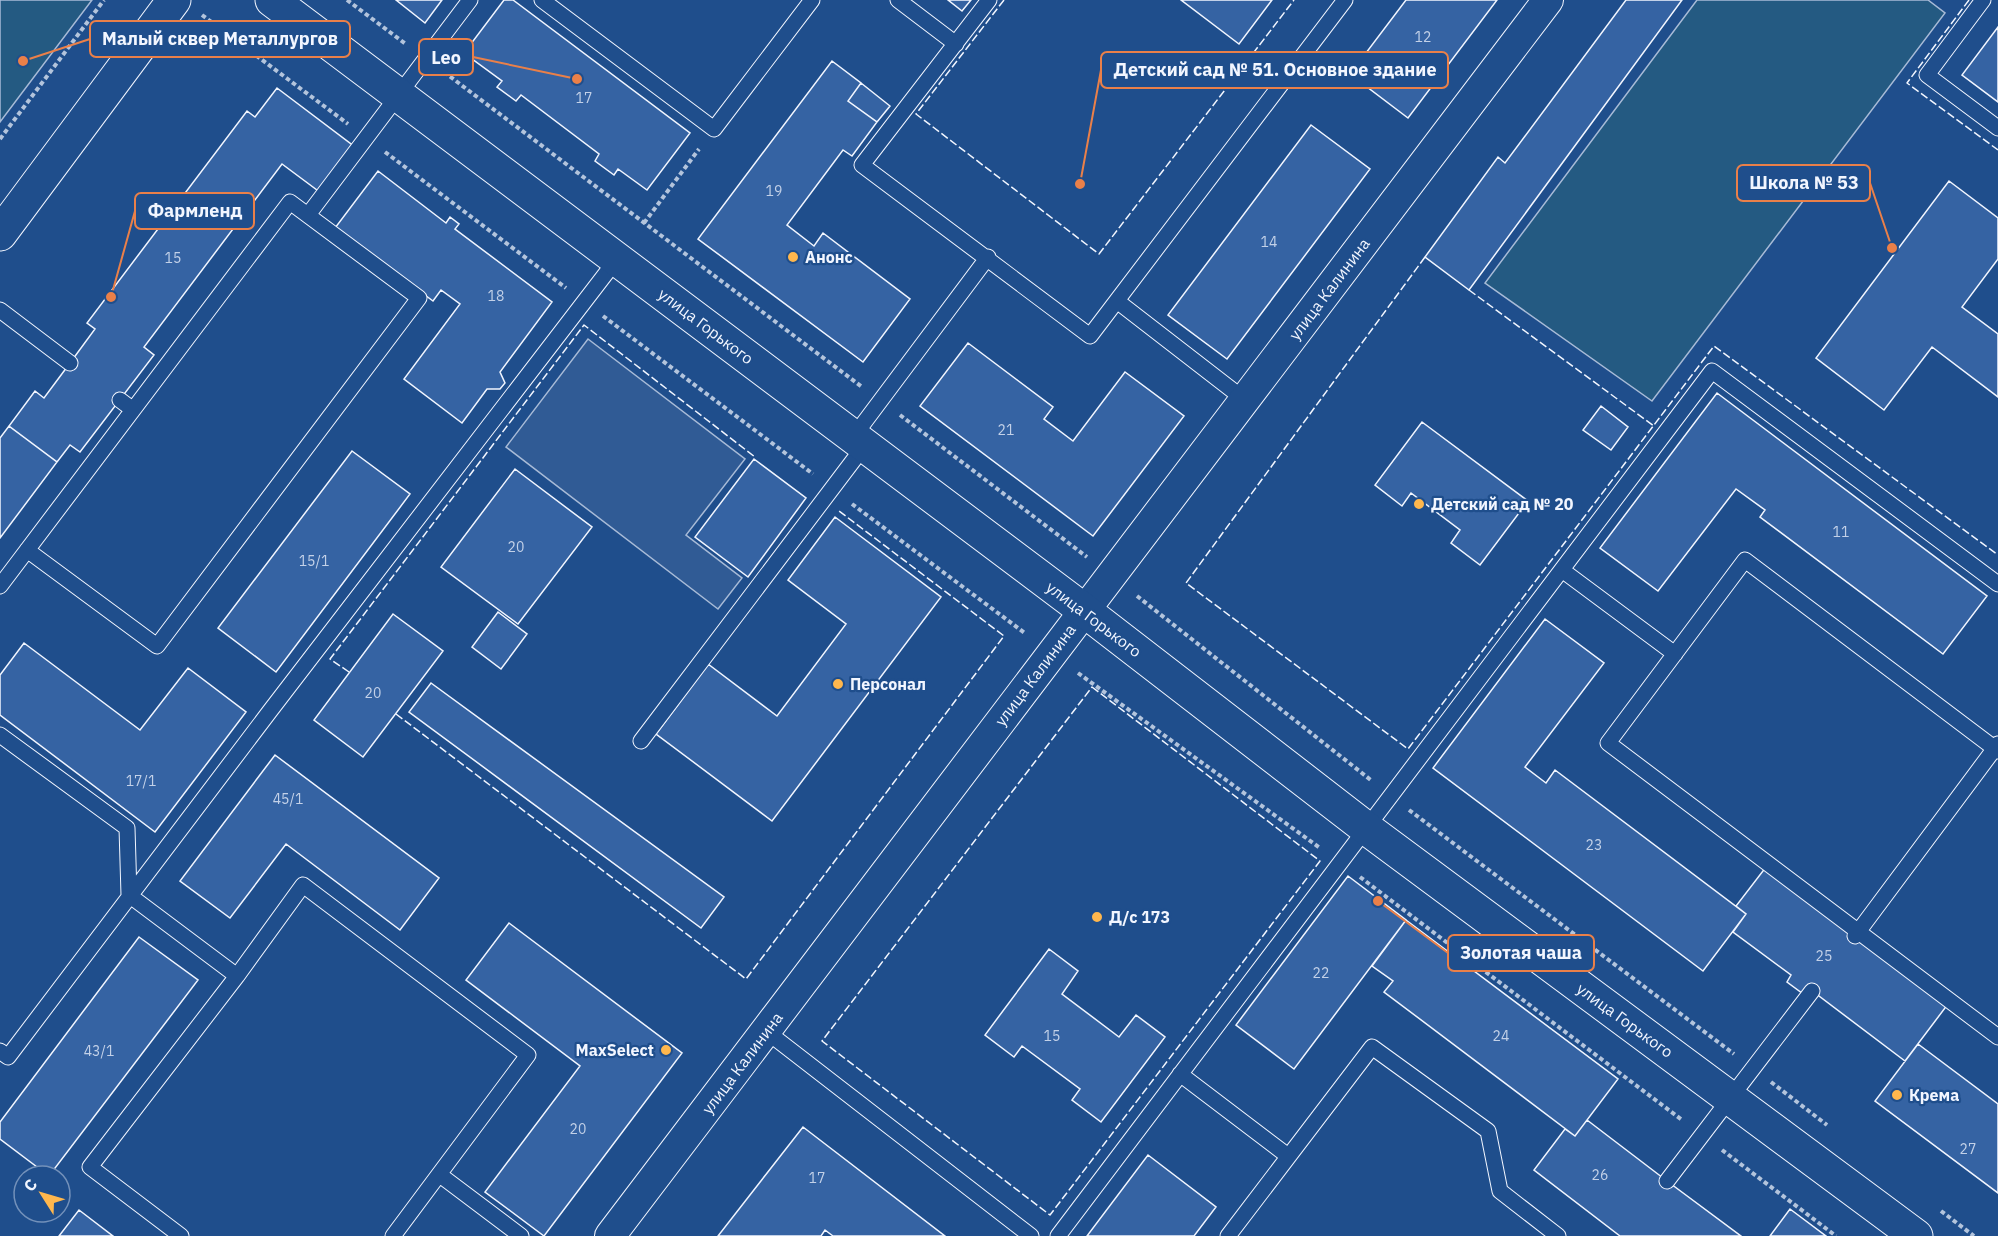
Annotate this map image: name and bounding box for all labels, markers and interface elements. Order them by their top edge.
callout: Малый сквер Металлургов [90,21,350,57]
text: Малый сквер Металлургов [102,27,338,50]
house number: 12 [1415,28,1431,46]
callout: Leo [419,39,473,75]
text: Leo [431,46,461,69]
callout: Детский сад № 51. Основное здание [1101,52,1448,88]
text: Детский сад № 51. Основное здание [1113,58,1437,81]
house number: 17 [576,89,592,107]
callout: Школа № 53 [1737,165,1870,201]
text: Школа № 53 [1749,171,1859,194]
house number: 19 [766,182,782,200]
callout: Фармленд [135,193,254,229]
text: Фармленд [148,199,242,222]
house number: 14 [1261,233,1277,251]
street label: улица Калинина [1284,234,1374,344]
place label: Анонс [805,247,853,267]
house number: 15 [165,249,181,267]
marker: Анонс [786,250,800,264]
street label: улица Горького [654,284,758,368]
house number: 18 [488,287,504,305]
house number: 21 [998,421,1014,439]
place label: Детский сад № 20 [1431,494,1574,514]
marker: Детский сад № 20 [1412,497,1426,511]
house number: 11 [1833,523,1849,541]
house number: 20 [508,538,524,556]
house number: 15/1 [299,552,329,570]
street label: улица Горького [1042,577,1146,661]
street label: улица Калинина [990,620,1080,730]
place label: Персонал [850,674,926,694]
marker: Персонал [831,677,845,691]
house number: 20 [365,684,381,702]
house number: 17/1 [126,772,156,790]
house number: 45/1 [273,790,303,808]
house number: 23 [1586,836,1602,854]
place label: Д/с 173 [1109,907,1170,927]
marker: Д/с 173 [1090,910,1104,924]
callout: Золотая чаша [1448,935,1594,971]
text: Золотая чаша [1460,941,1582,964]
house number: 25 [1816,947,1832,965]
house number: 22 [1313,964,1329,982]
street label: улица Горького [1573,978,1677,1062]
street label: улица Калинина [697,1008,787,1118]
house number: 15 [1044,1027,1060,1045]
house number: 24 [1493,1027,1509,1045]
place label: MaxSelect [576,1040,654,1060]
house number: 43/1 [84,1042,114,1060]
marker: MaxSelect [659,1043,673,1057]
place label: Крема [1909,1085,1959,1105]
marker: Крема [1890,1088,1904,1102]
house number: 20 [570,1120,586,1138]
house number: 27 [1960,1140,1976,1158]
north arrow [12,1164,72,1224]
house number: 26 [1592,1166,1608,1184]
house number: 17 [809,1169,825,1187]
text: С [19,1175,41,1195]

